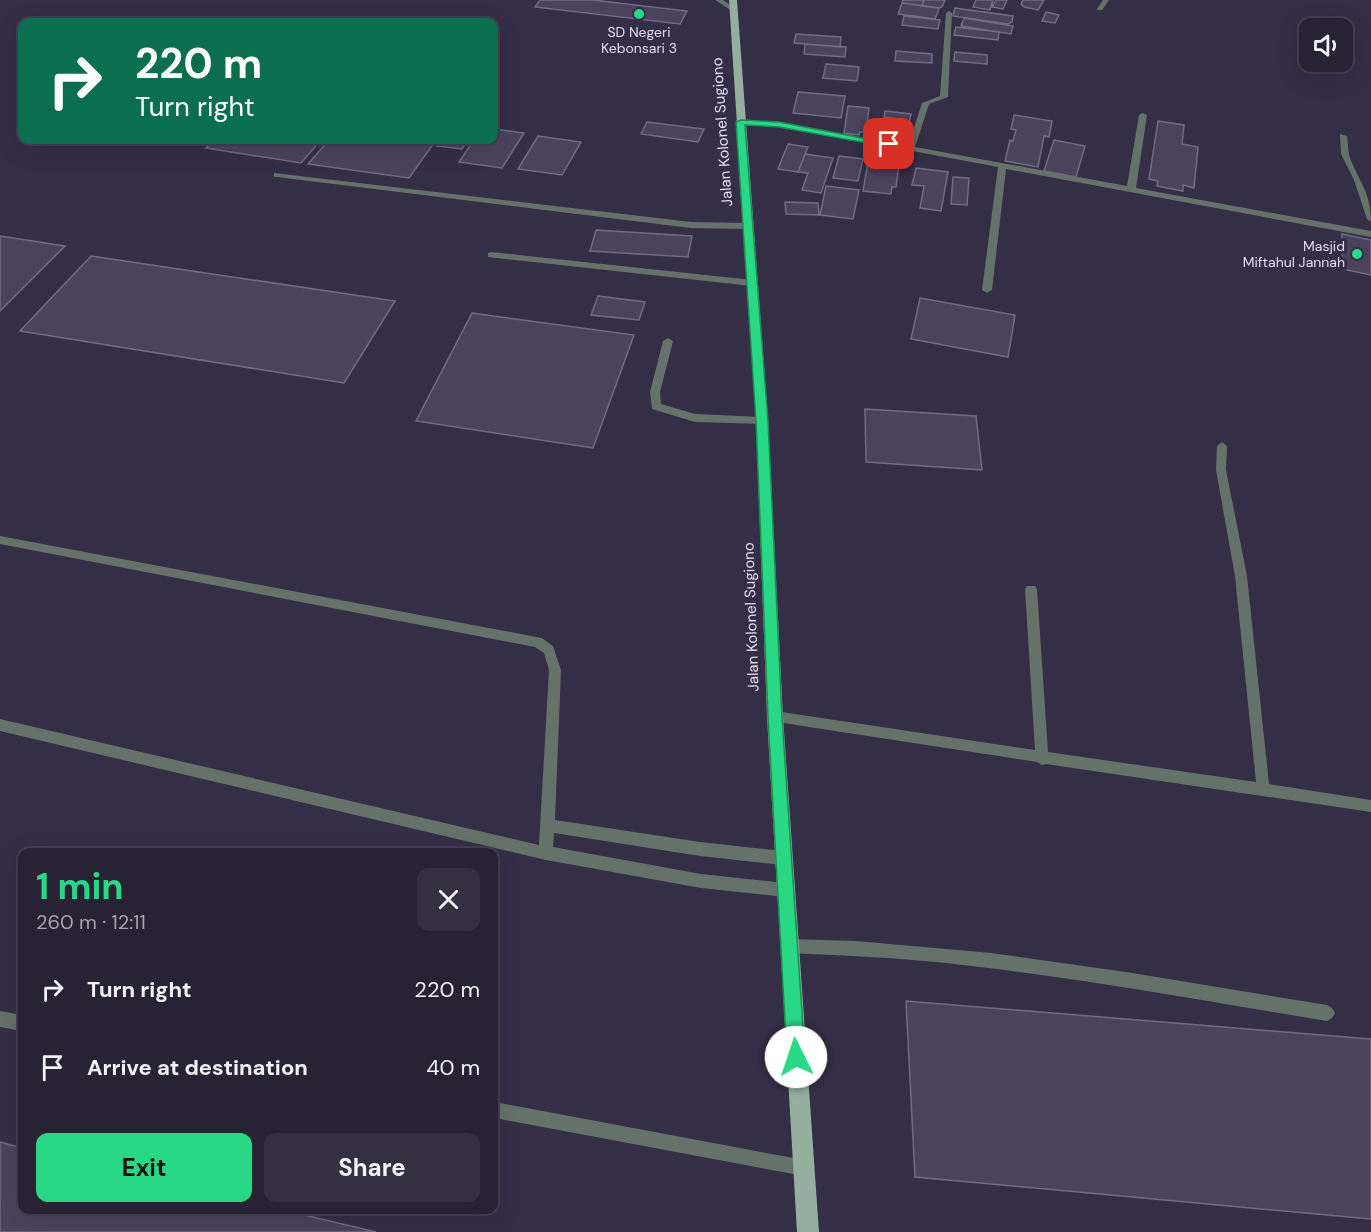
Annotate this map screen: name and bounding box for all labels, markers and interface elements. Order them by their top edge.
marker: SD Negeri Kebonsari 3 [632,7,646,21]
map controls [1299,18,1353,72]
button: sound [1299,18,1353,72]
place label: SD Negeri Kebonsari 3 [601,23,677,57]
text: 220 m [135,36,262,91]
icon: right [36,42,114,120]
street label: Jalan Kolonel Sugiono [707,57,737,207]
text: Turn right [135,89,255,124]
pin [863,118,914,169]
icon: arrive [872,127,905,160]
place label: Masjid Miftahul Jannah [1243,237,1345,271]
marker: Masjid Miftahul Jannah [1350,247,1364,261]
street label: Jalan Kolonel Sugiono [738,542,764,692]
text: 1 min [36,863,124,910]
button: close [417,868,480,931]
text: 260 m · 12:11 [36,909,146,935]
icon: right [36,973,69,1006]
text: Turn right [87,975,192,1004]
text: 220 m [414,975,480,1004]
position arrow [764,1025,828,1089]
icon: arrive [36,1051,69,1084]
text: Arrive at destination [87,1053,308,1082]
text: 40 m [426,1053,480,1082]
button: Exit [36,1133,252,1202]
button: Share [264,1133,480,1202]

